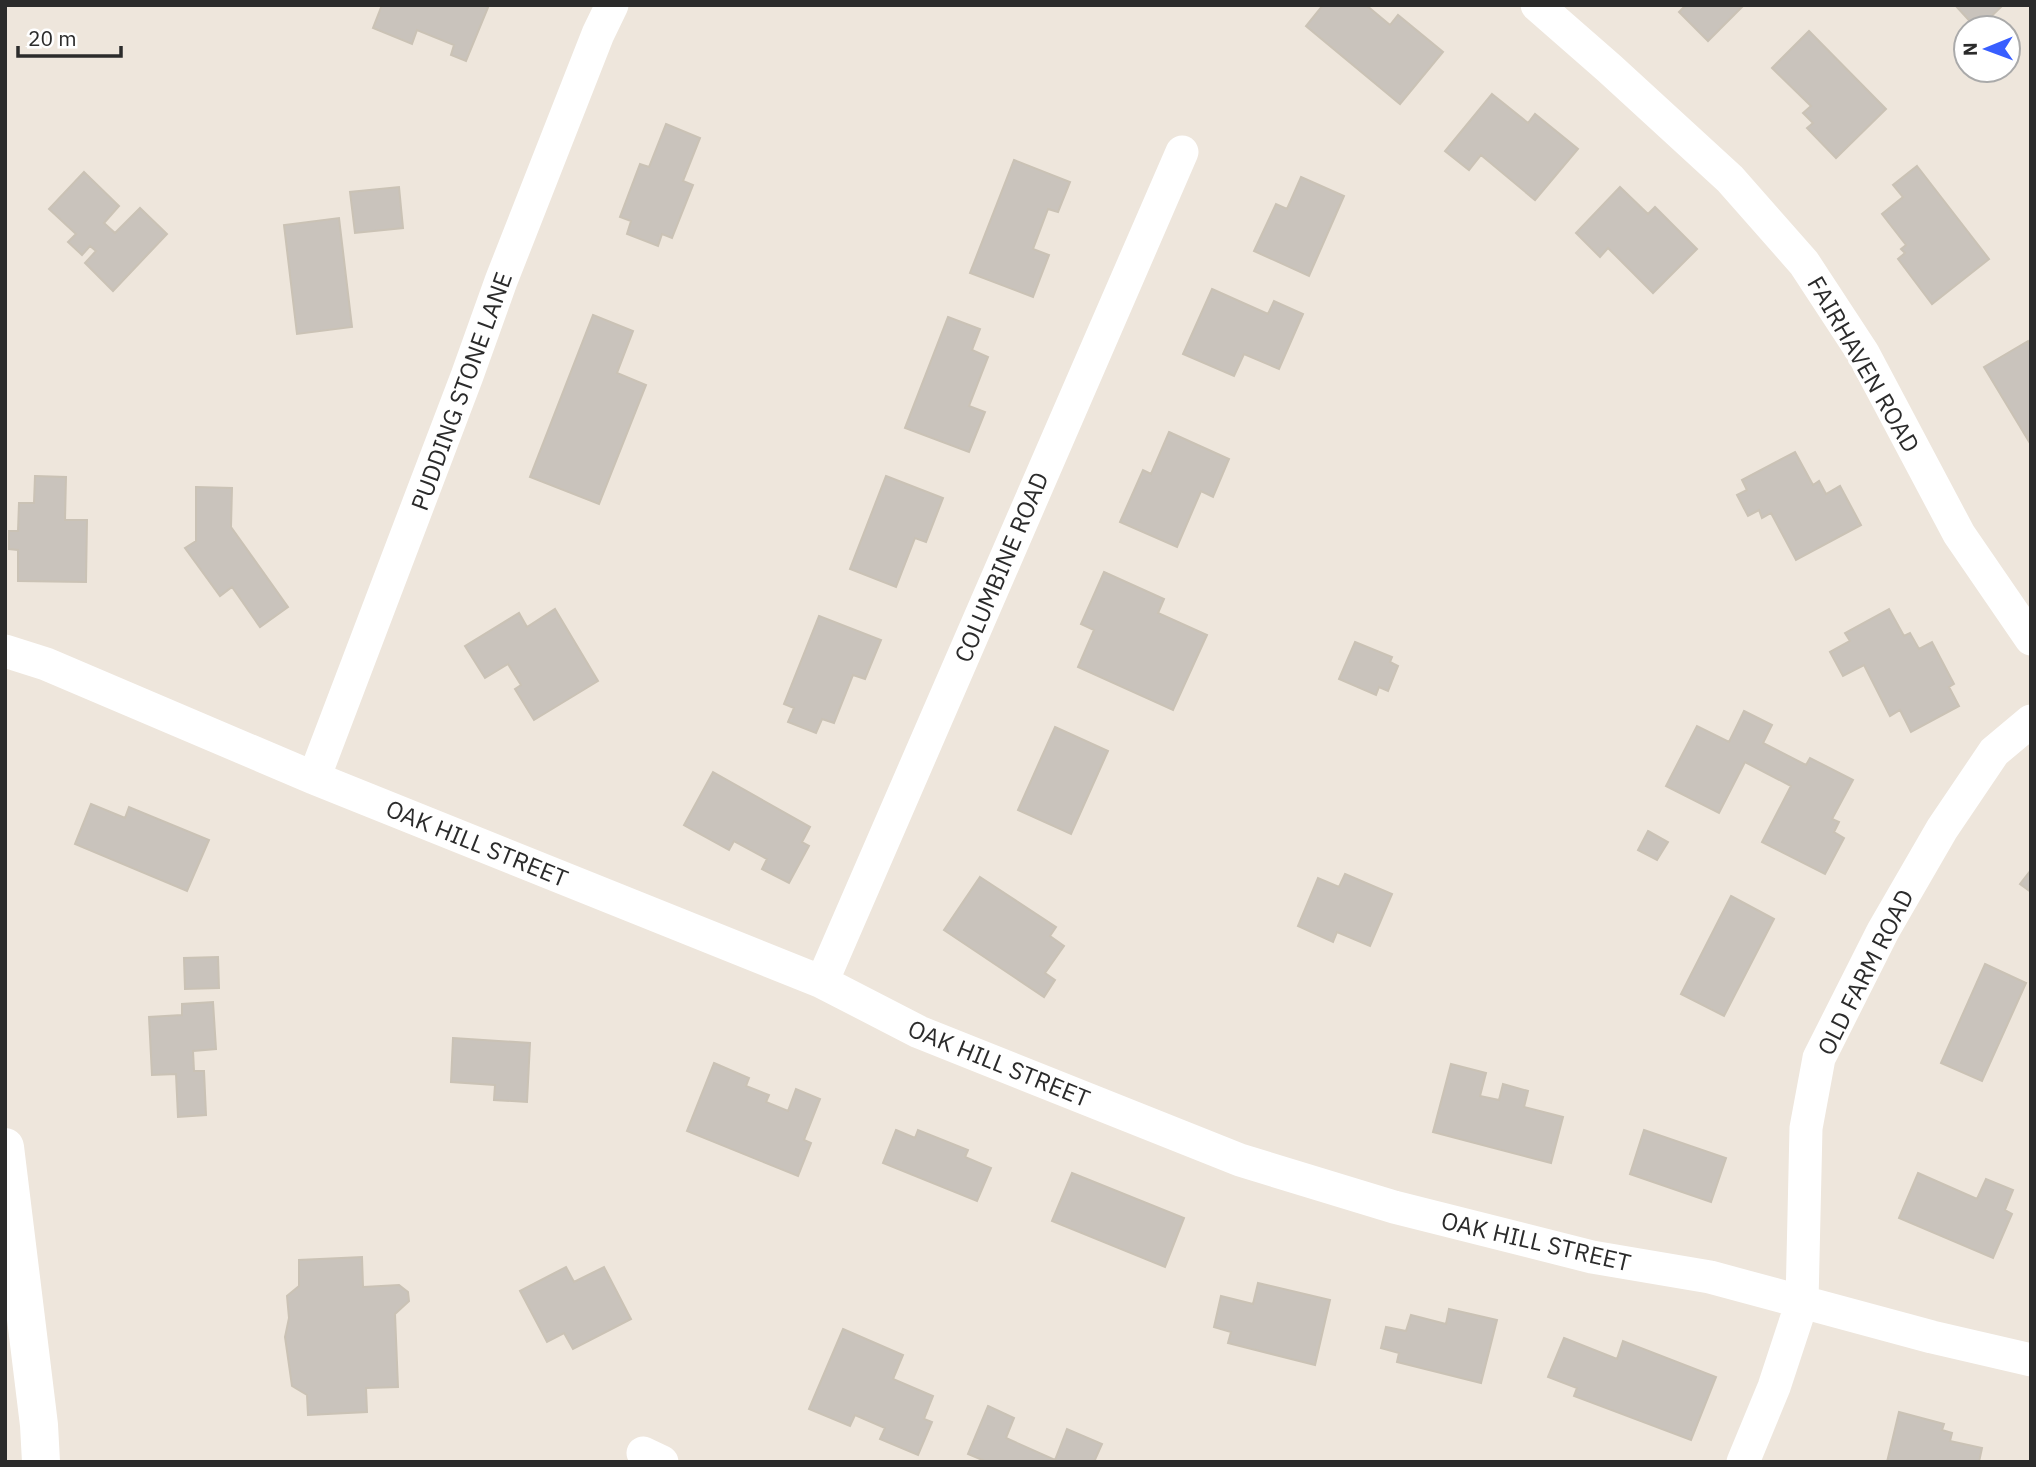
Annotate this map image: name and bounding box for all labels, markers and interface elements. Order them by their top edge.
scale bar [18,14,121,58]
north arrow [1952,14,2022,84]
text: 20 m [28,24,77,52]
text: N [1958,42,1982,56]
street label: PUDDING STONE LANE [403,267,519,515]
street label: FAIRHAVEN ROAD [1801,270,1927,458]
street label: COLUMBINE ROAD [946,467,1056,667]
street label: OAK HILL STREET [381,792,573,894]
street label: OLD FARM ROAD [1809,884,1921,1060]
street label: OAK HILL STREET [903,1012,1095,1114]
street label: OAK HILL STREET [1438,1204,1634,1278]

